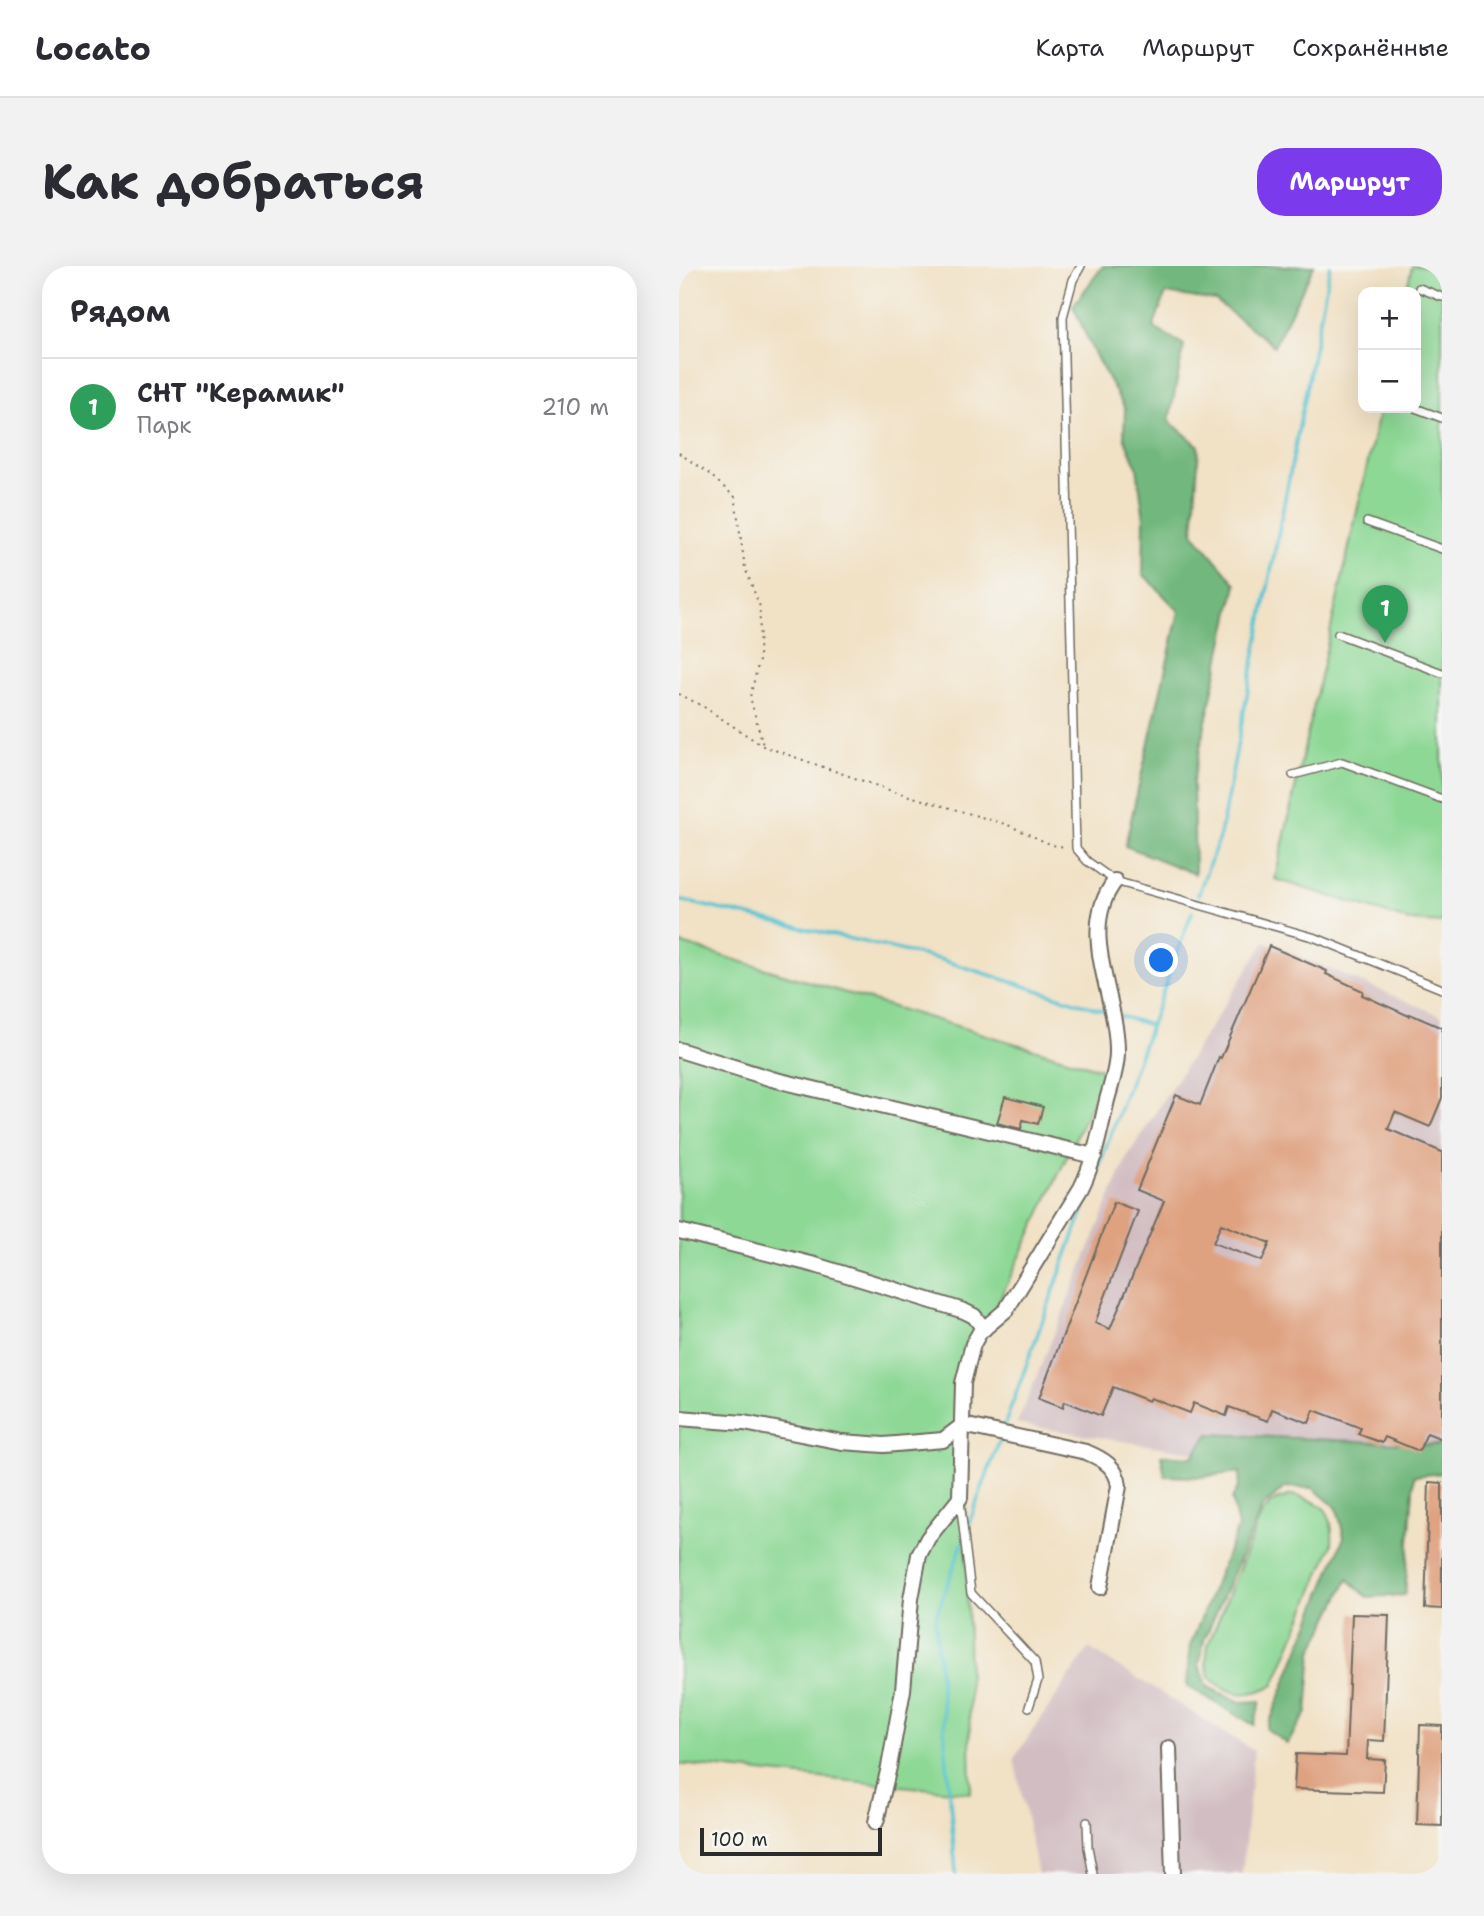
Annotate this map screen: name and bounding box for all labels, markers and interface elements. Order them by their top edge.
text: Locato [35,26,151,71]
text: Карта [1036,32,1104,64]
text: Маршрут [1142,32,1254,64]
text: Сохранённые [1292,32,1449,64]
button: Маршрут [1257,148,1442,216]
text: Как добраться [42,149,424,215]
map controls [1358,287,1421,413]
button: + [1358,287,1421,350]
text: Рядом [70,291,170,332]
button: − [1358,350,1421,413]
text: СНТ "Керамик" [137,375,345,410]
text: 1 [88,392,98,422]
text: 210 m [541,392,609,422]
text: Парк [137,410,192,440]
pin: 1 [1362,585,1408,643]
your location [1144,943,1178,977]
scale bar [700,1825,882,1857]
text: 100 m [711,1827,768,1852]

